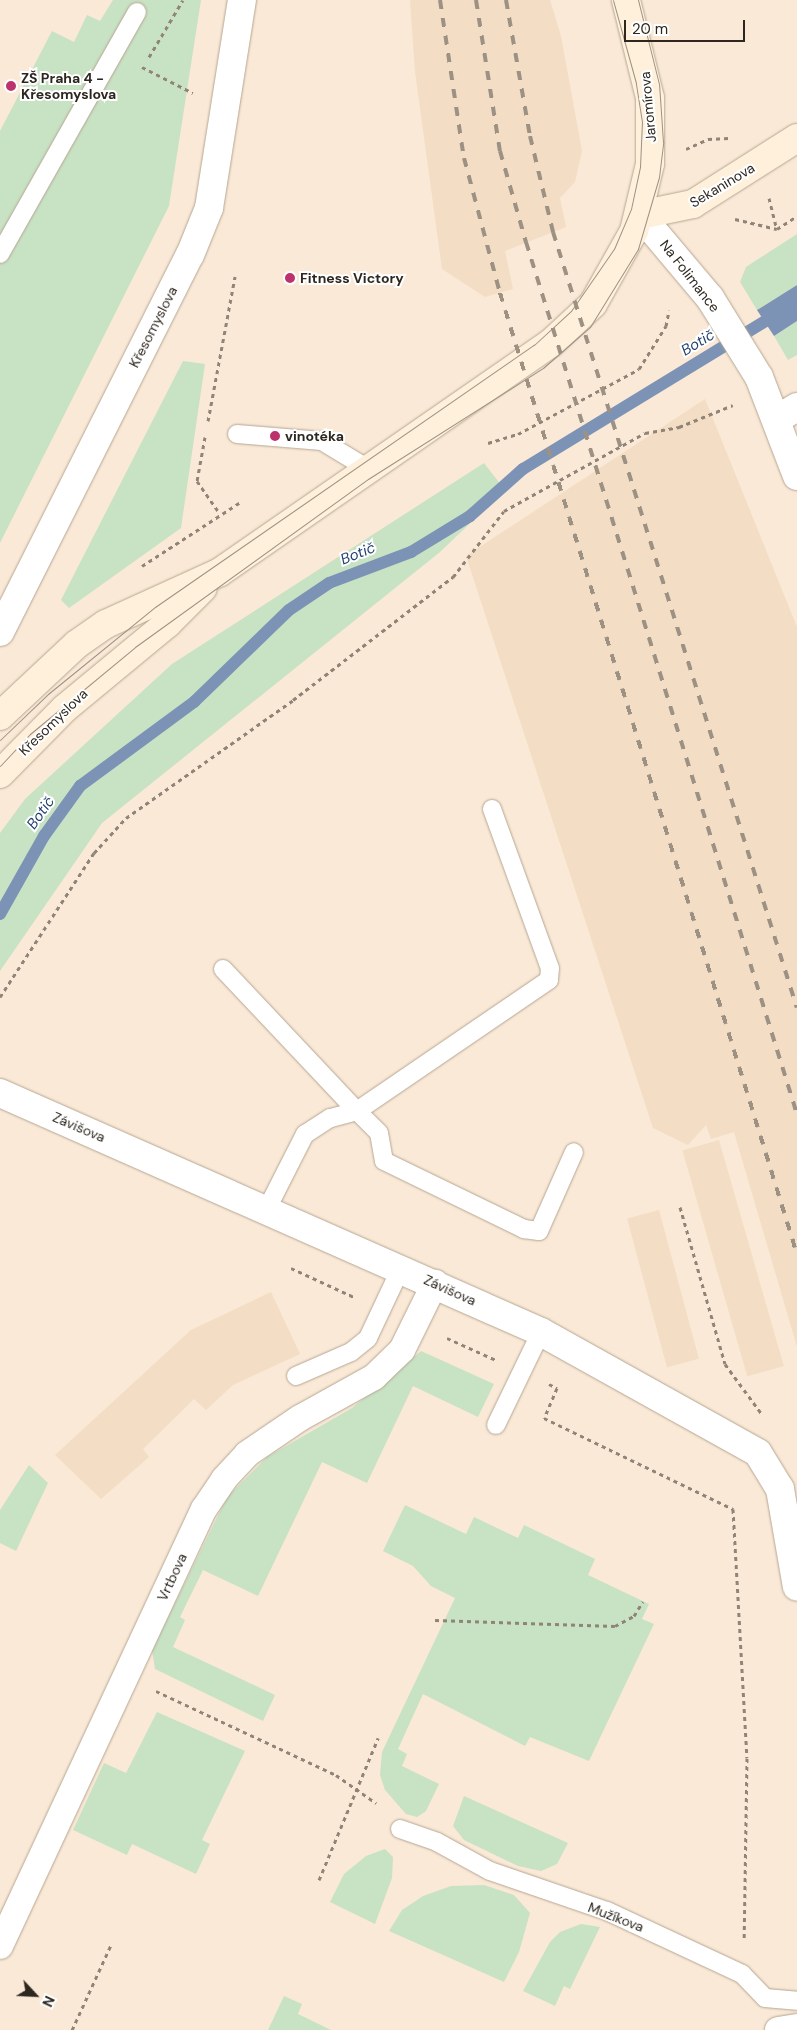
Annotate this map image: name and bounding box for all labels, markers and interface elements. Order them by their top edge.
scale bar [627,10,748,42]
text: 20 m [632,19,668,39]
place label: ZŠ Praha 4 - Křesomyslova [21,70,116,102]
street label: Jaromírova [637,71,659,143]
marker: ZŠ Praha 4 - Křesomyslova [5,80,17,92]
street label: Sekaninova [687,159,757,211]
street label: Na Folimance [657,237,723,315]
place label: Fitness Victory [300,270,404,286]
marker: Fitness Victory [284,272,296,284]
street label: Křesomyslova [125,284,181,370]
water label: Botič [678,326,718,360]
place label: vinotéka [285,428,344,444]
marker: vinotéka [269,430,281,442]
water label: Botič [338,539,378,569]
street label: Křesomyslova [15,685,91,759]
water label: Botič [23,793,59,833]
street label: Závišova [50,1108,108,1146]
street label: Závišova [421,1271,479,1309]
street label: Vrtbova [154,1550,190,1604]
street label: Mužíkova [586,1899,646,1935]
north arrow [10,1970,60,2020]
text: N [38,1993,59,2010]

